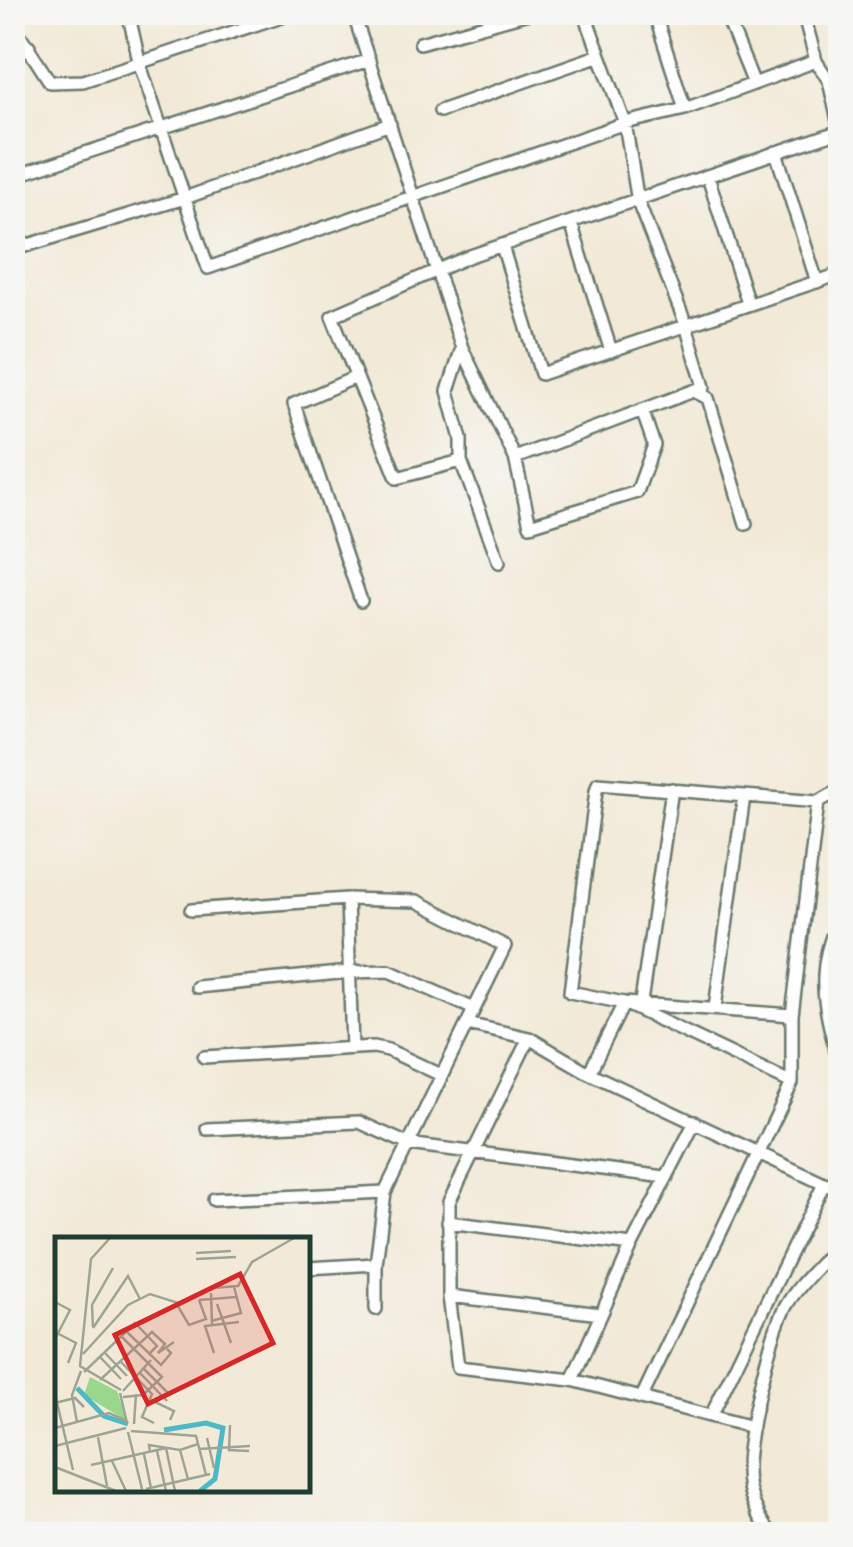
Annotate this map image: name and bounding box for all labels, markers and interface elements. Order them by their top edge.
inset map [55,1237,310,1492]

